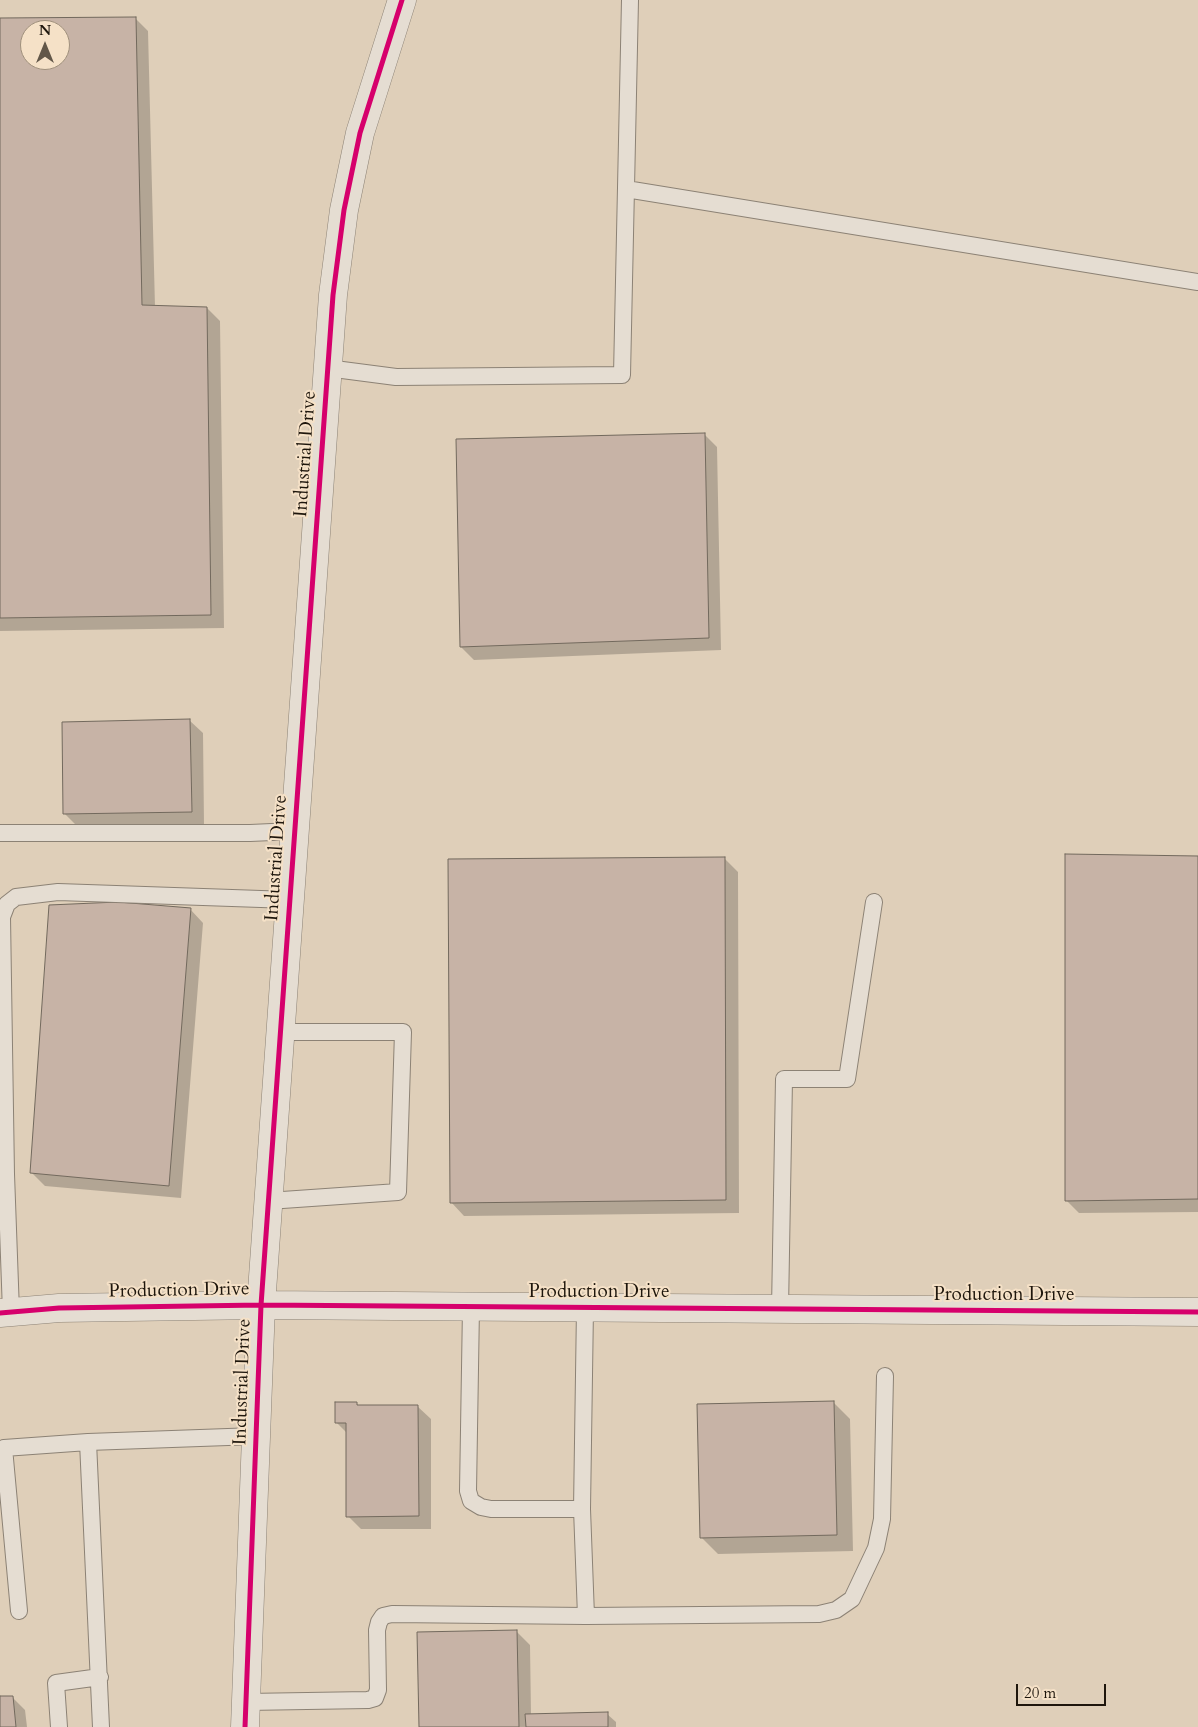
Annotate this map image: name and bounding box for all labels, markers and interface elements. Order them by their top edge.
north arrow [20,20,70,70]
text: N [39,21,51,40]
street label: Industrial Drive [290,390,322,518]
street label: Industrial Drive [261,794,293,922]
street label: Production Drive [108,1278,250,1304]
street label: Production Drive [528,1282,670,1304]
street label: Production Drive [933,1285,1075,1307]
street label: Industrial Drive [229,1318,257,1446]
scale bar [1018,1674,1108,1706]
text: 20 m [1024,1683,1056,1703]

